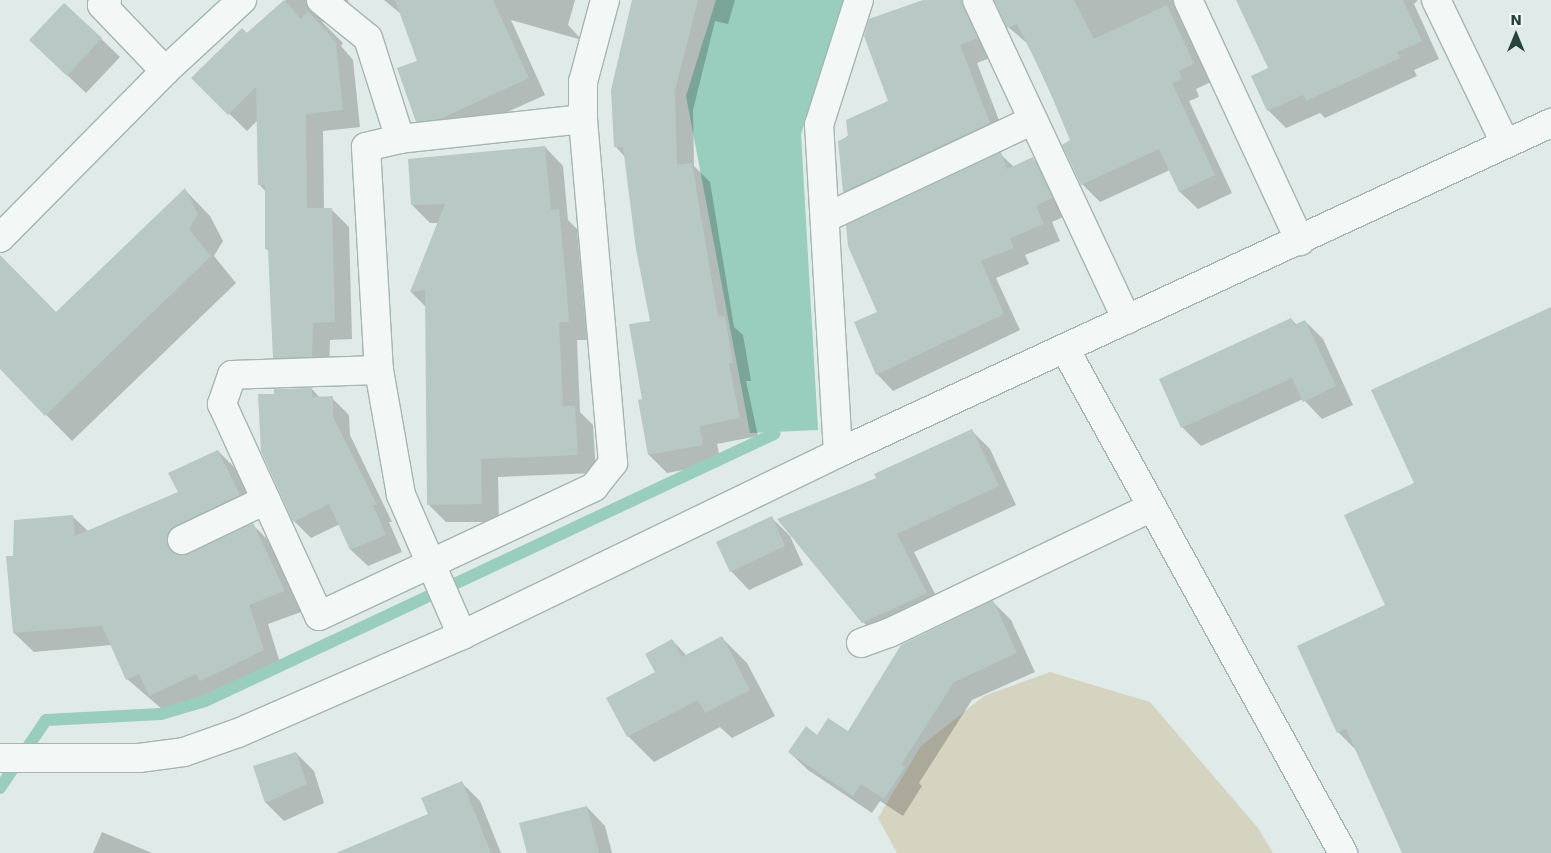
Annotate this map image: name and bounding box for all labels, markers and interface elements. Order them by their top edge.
north arrow [1491,10,1541,60]
text: N [1510,12,1522,28]

